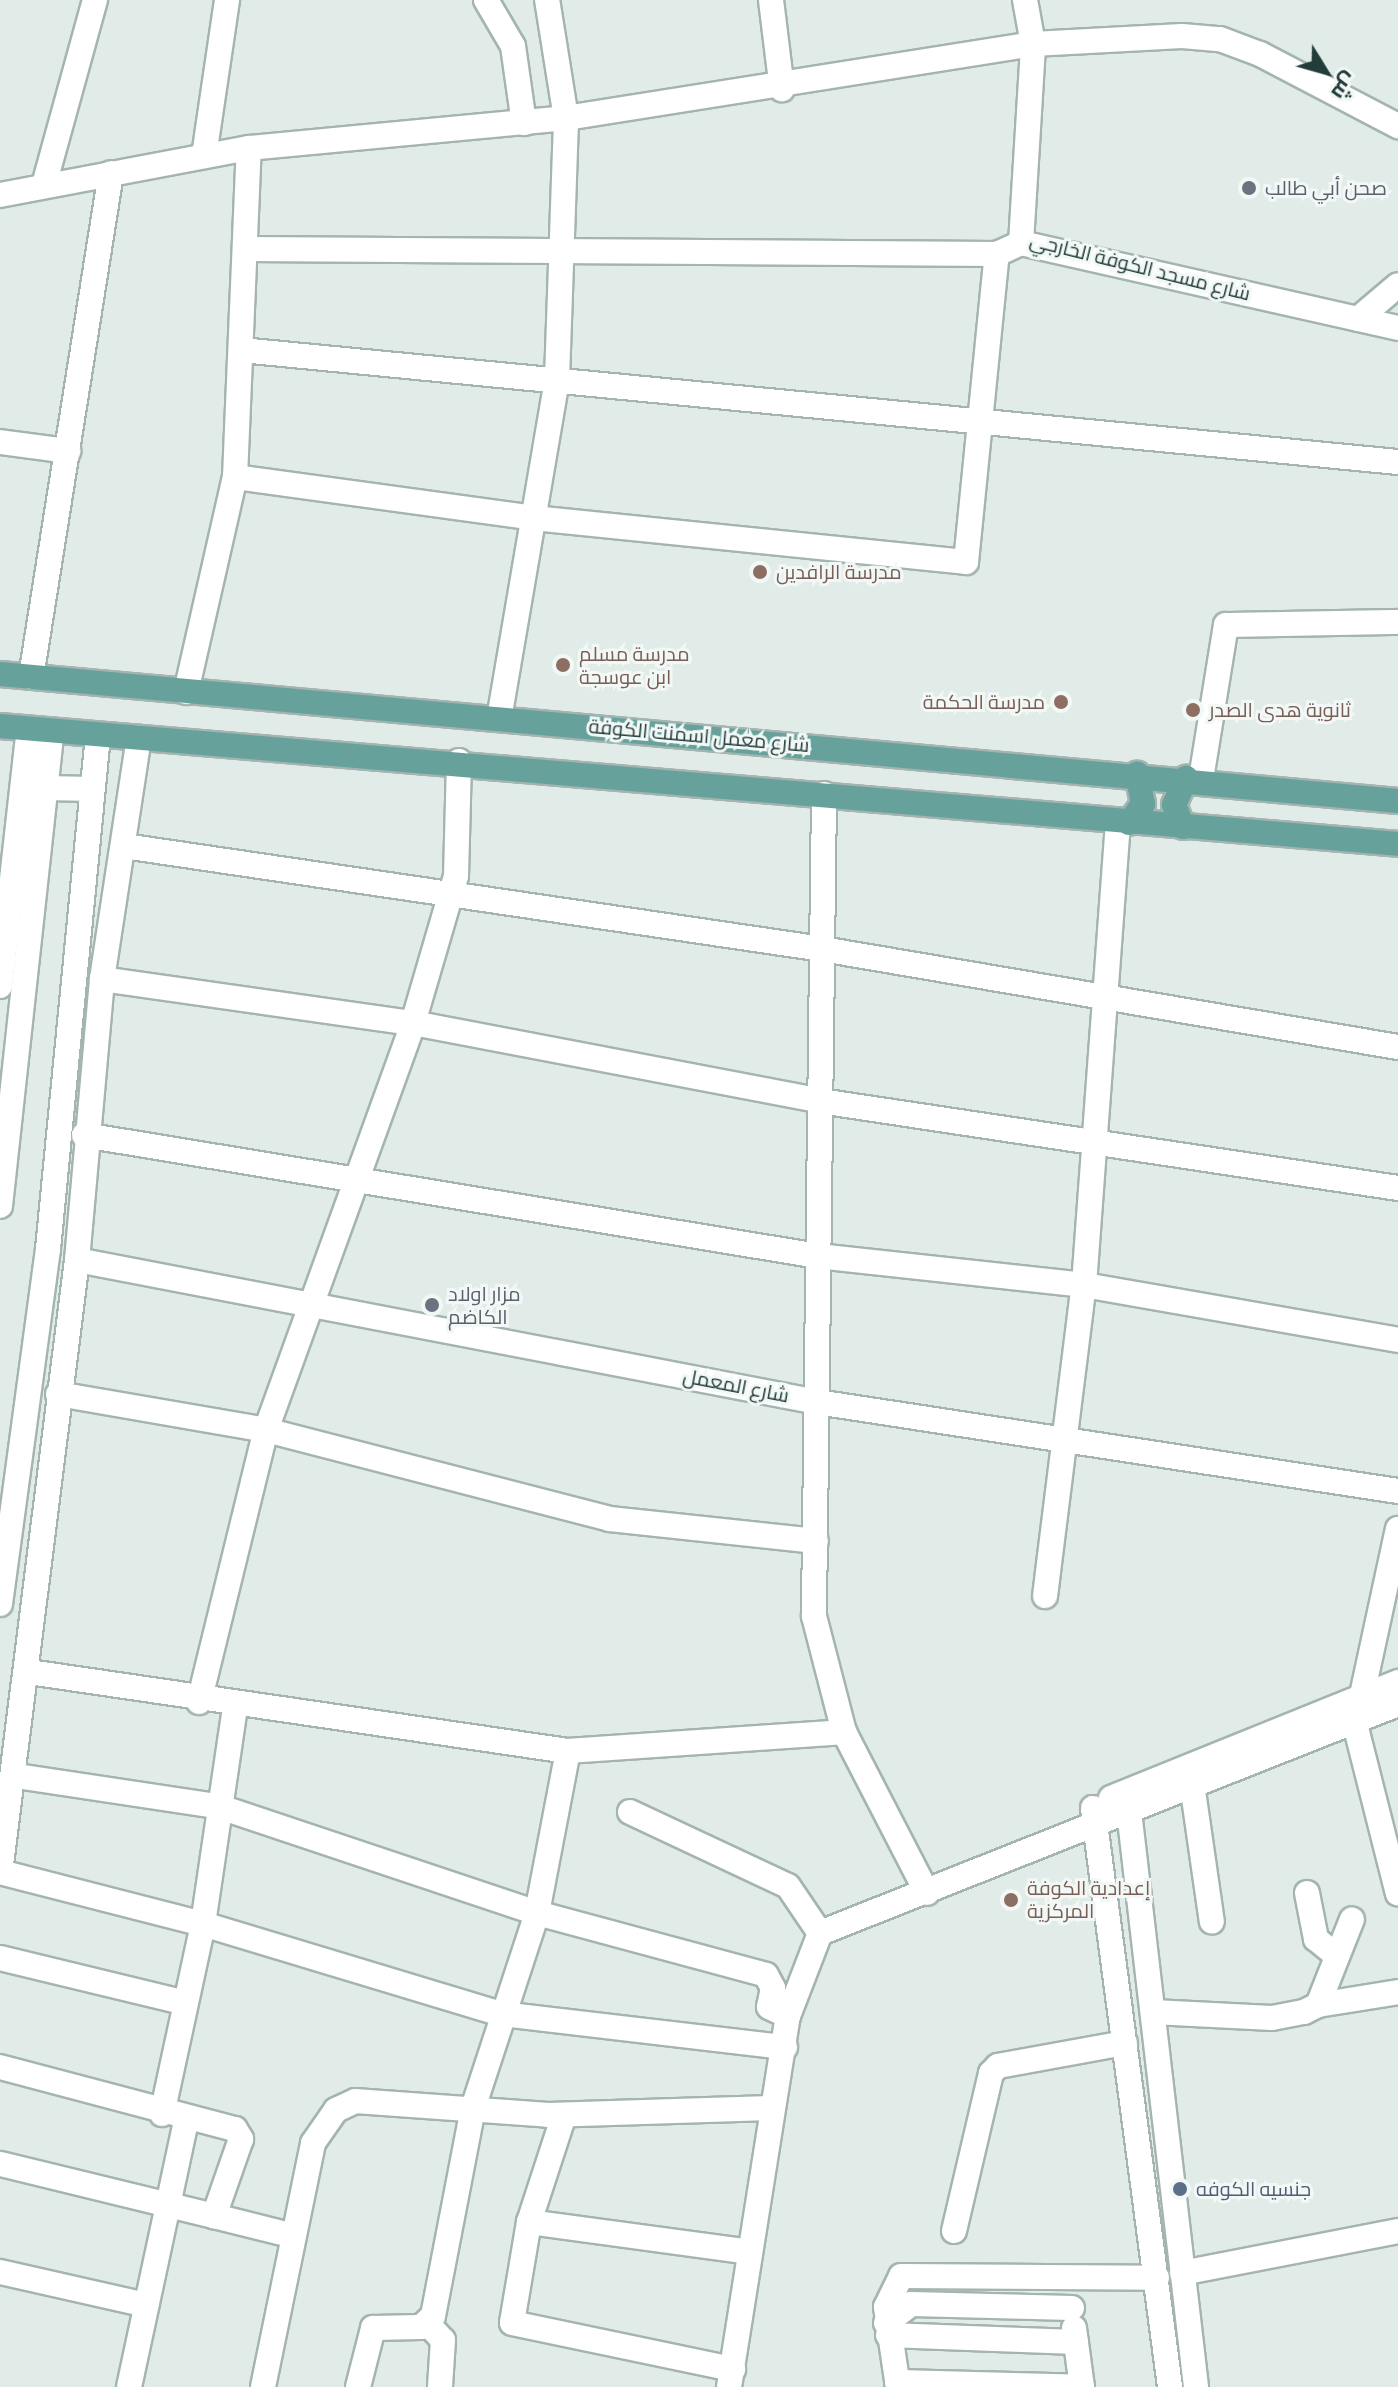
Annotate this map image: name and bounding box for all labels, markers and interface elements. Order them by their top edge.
north arrow [1286,32,1366,112]
text: ش [1325,67,1365,106]
place label: صحن أبي طالب [1265,176,1387,200]
marker: صحن أبي طالب [1240,179,1258,197]
street label: شارع مسجد الكوفة الخارجي [1027,228,1253,306]
place label: مدرسة الرافدين [776,560,902,584]
marker: مدرسة الرافدين [751,563,769,581]
place label: مدرسة مسلم ابن عوسجة [579,642,689,689]
marker: مدرسة مسلم ابن عوسجة [554,656,572,674]
place label: مدرسة الحكمة [923,690,1045,714]
marker: مدرسة الحكمة [1052,693,1070,711]
place label: ثانوية هدى الصدر [1209,698,1351,722]
marker: ثانوية هدى الصدر [1184,701,1202,719]
street label: شارع معمل اسمنت الكوفة [588,714,810,758]
place label: مزار اولاد الكاضم [448,1282,521,1329]
marker: مزار اولاد الكاضم [423,1296,441,1314]
street label: شارع المعمل [681,1364,791,1408]
place label: إعدادية الكوفة المركزية [1027,1876,1150,1923]
marker: إعدادية الكوفة المركزية [1002,1891,1020,1909]
place label: جنسيه الكوفه [1196,2177,1311,2201]
marker: جنسيه الكوفه [1171,2180,1189,2198]

